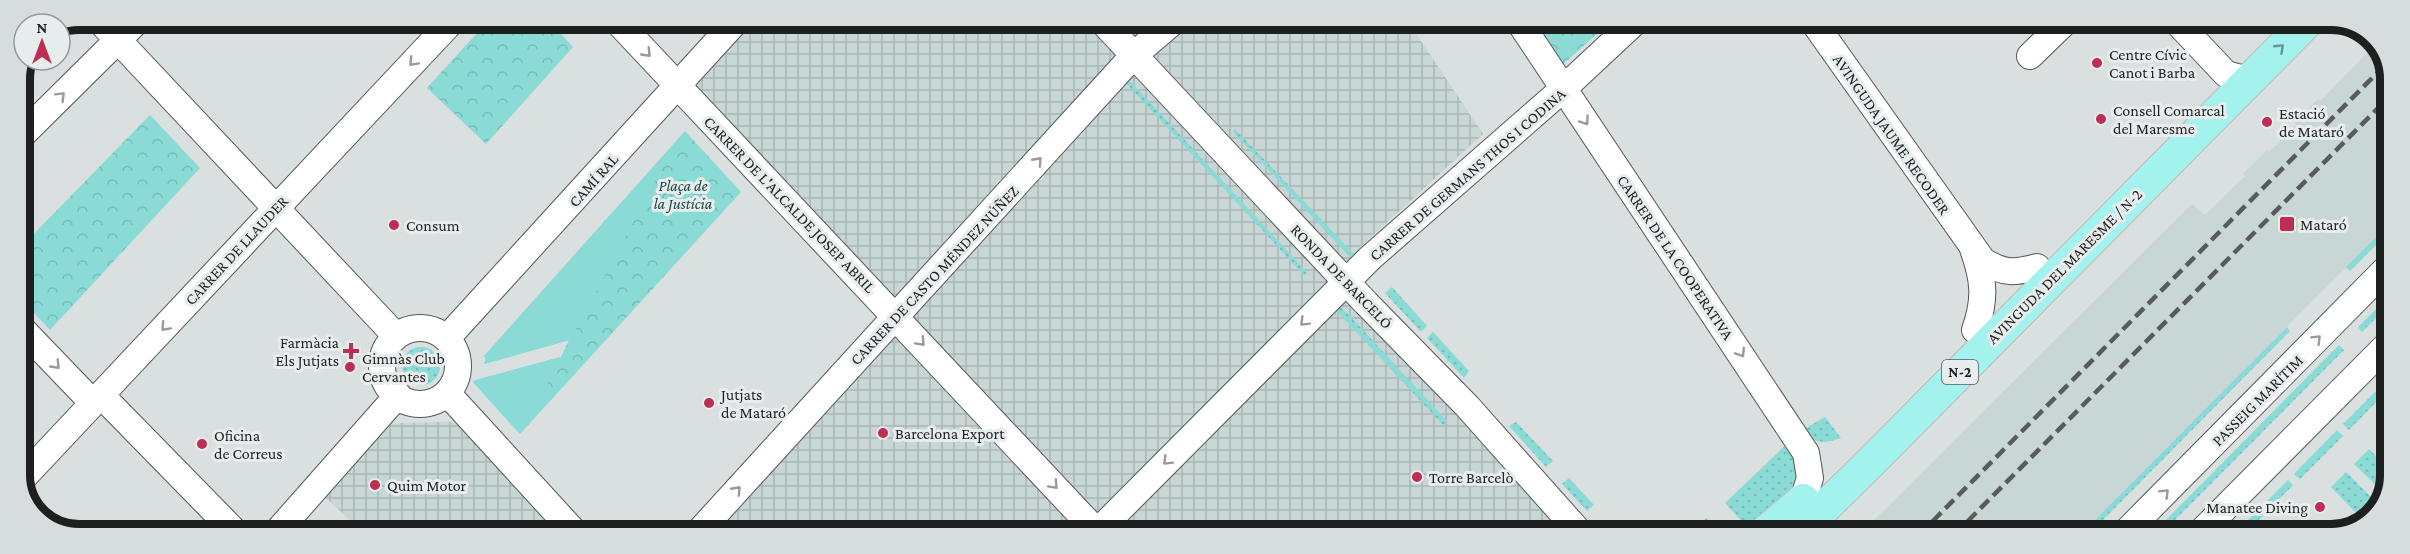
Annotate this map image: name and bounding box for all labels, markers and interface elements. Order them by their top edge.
north arrow [12,12,72,72]
text: N [37,19,48,36]
one-way arrow [2272,45,2283,56]
one-way arrow [640,46,651,57]
place label: Centre Cívic Canot i Barba [2109,46,2196,81]
street label: AVINGUDA JAUME RECODER [1829,51,1953,218]
one-way arrow [409,56,420,66]
marker: Centre Cívic Canot i Barba [2090,56,2104,70]
street label: CARRER DE GERMANS THOS I CODINA [1366,84,1569,264]
one-way arrow [53,92,64,103]
place label: Consell Comarcal del Maresme [2113,102,2225,137]
place label: Estació de Mataró [2279,105,2344,140]
marker: Consell Comarcal del Maresme [2094,112,2108,126]
street label: CARRER DE L'ALCALDE JOSEP ABRIL [700,113,879,297]
one-way arrow [1578,115,1589,126]
marker: Estació de Mataró [2260,115,2274,129]
street label: CAMÍ RAL [565,150,621,210]
one-way arrow [1031,157,1042,167]
street label: CARRER DE LA COOPERATIVA [1614,172,1738,343]
park label: Plaça de la Justícia [654,177,713,213]
street label: CARRER DE CASTO MÉNDEZ NÚÑEZ [847,182,1022,368]
street label: AVINGUDA DEL MARESME / N-2 [1984,185,2145,347]
street label: CARRER DE LLAUDER [182,192,291,308]
marker: Mataró [2278,215,2296,233]
place label: Mataró [2300,216,2347,233]
place label: Consum [406,217,460,234]
marker: Consum [387,218,401,232]
street label: RONDA DE BARCELÓ [1288,221,1396,332]
one-way arrow [1301,315,1312,326]
one-way arrow [161,320,172,331]
place label: Farmàcia Els Jutjats [276,334,340,370]
one-way arrow [914,336,925,346]
one-way arrow [2310,336,2321,346]
marker: Farmàcia Els Jutjats [344,344,358,358]
one-way arrow [1733,347,1745,357]
place label: Gimnàs Club Cervantes [362,350,445,385]
street label: PASSEIG MARÍTIM [2209,352,2306,449]
one-way arrow [49,358,60,369]
marker: Gimnàs Club Cervantes [343,360,357,374]
road number: N-2 [1942,360,1978,384]
place label: Jutjats de Mataró [719,386,786,421]
marker: Jutjats de Mataró [702,396,716,410]
place label: Barcelona Export [895,425,1005,443]
marker: Barcelona Export [876,426,890,440]
place label: Oficina de Correus [214,427,283,462]
marker: Oficina de Correus [195,437,209,451]
one-way arrow [1164,454,1174,465]
place label: Torre Barcelò [1429,469,1513,486]
marker: Torre Barcelò [1410,470,1424,484]
place label: Quim Motor [387,477,467,494]
marker: Quim Motor [368,478,382,492]
one-way arrow [1047,478,1058,488]
one-way arrow [729,487,740,498]
one-way arrow [2158,489,2169,499]
place label: Manatee Diving [2206,499,2308,517]
marker: Manatee Diving [2313,500,2327,514]

